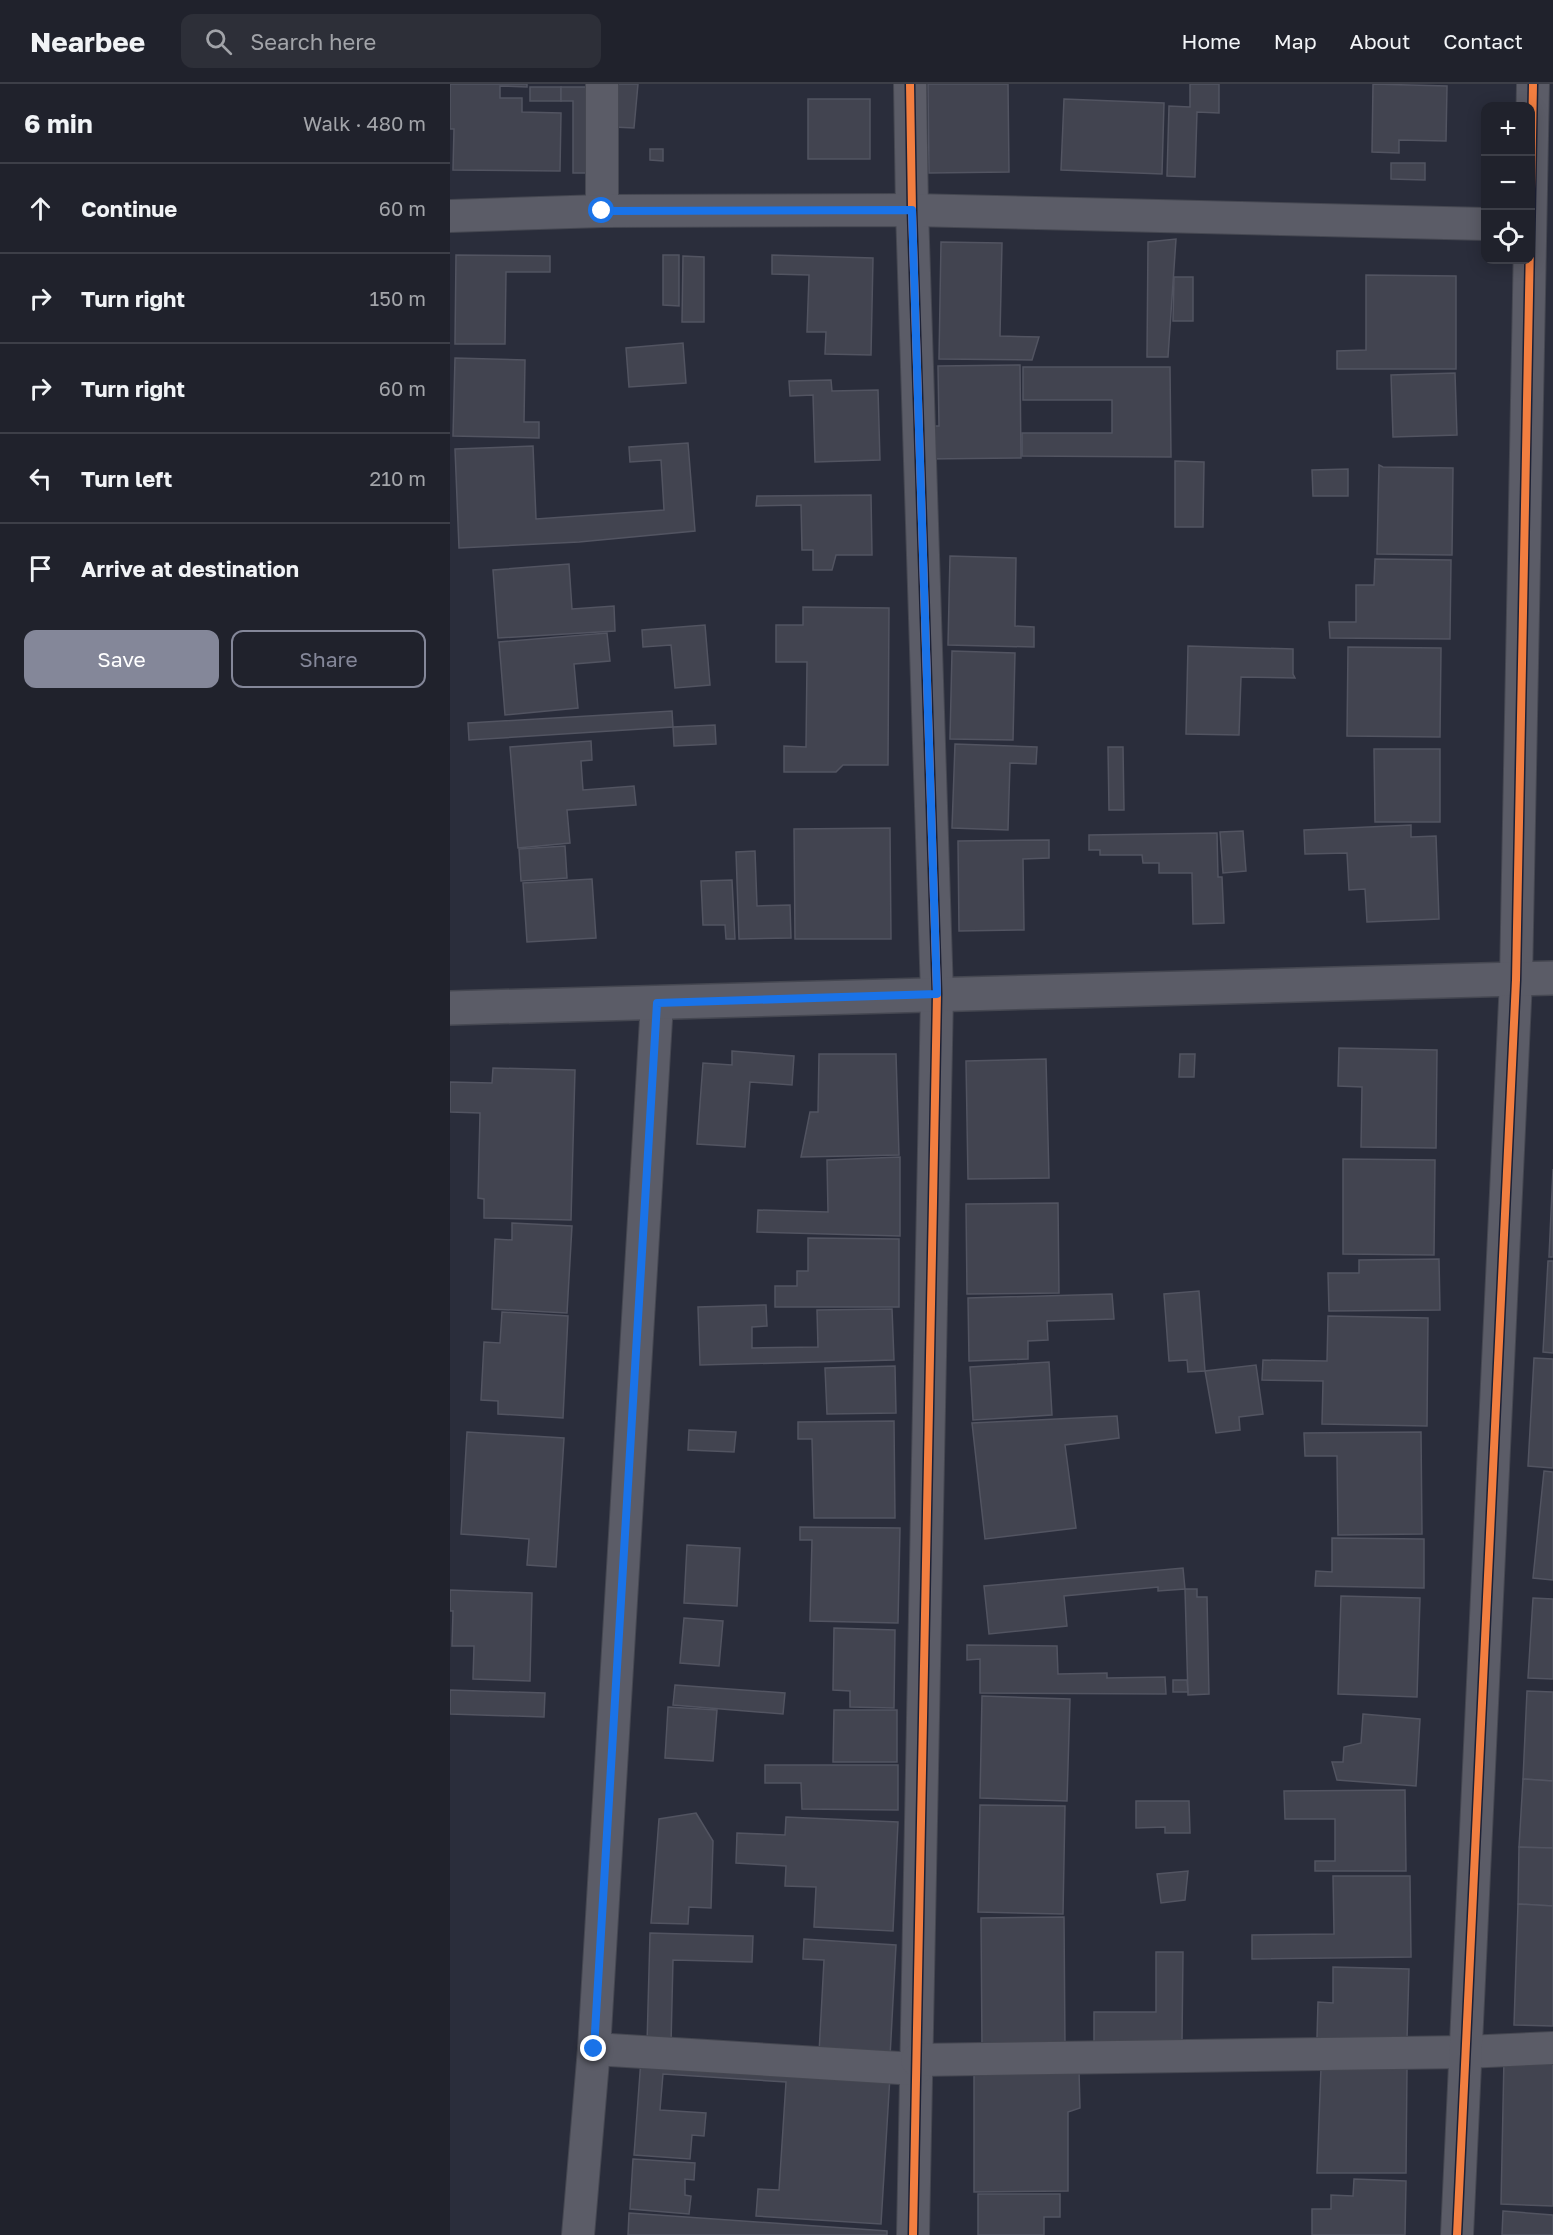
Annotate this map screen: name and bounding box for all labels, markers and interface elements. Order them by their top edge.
search box [181,14,601,68]
text: Nearbee [30,25,145,58]
icon: search [202,25,235,58]
text: Search here [250,28,376,55]
text: Home [1181,28,1241,54]
text: Map [1274,28,1317,54]
text: About [1350,28,1410,54]
text: Contact [1443,28,1523,54]
map controls [1481,102,1535,264]
button: + [1481,102,1535,156]
text: 6 min [24,108,93,139]
text: Walk · 480 m [303,111,426,135]
button: − [1481,156,1535,210]
icon: ahead [24,192,57,225]
text: Continue [81,195,177,222]
text: 60 m [379,196,426,220]
route start [588,197,614,223]
button: locate [1481,210,1535,264]
icon: right [24,282,57,315]
text: Turn right [81,285,185,312]
text: 150 m [370,286,426,310]
icon: right [24,372,57,405]
text: Turn right [81,375,185,402]
text: 60 m [379,376,426,400]
icon: left [24,462,57,495]
text: Turn left [81,465,172,492]
text: 210 m [370,466,426,490]
icon: arrive [24,552,57,585]
text: Arrive at destination [81,555,299,582]
button: Save [24,630,219,688]
button: Share [231,630,426,688]
route end [580,2035,606,2061]

